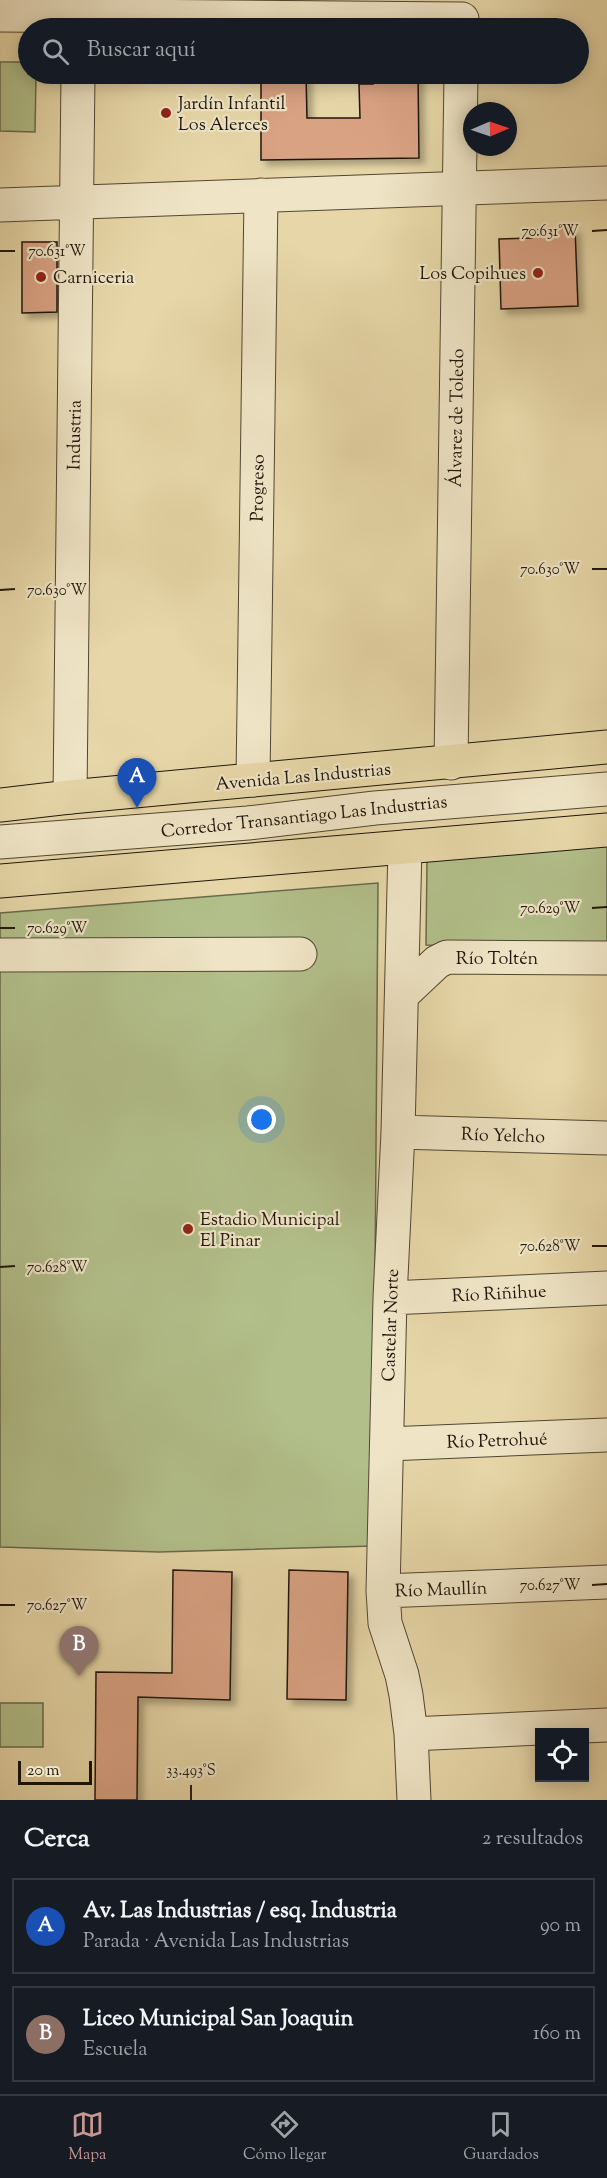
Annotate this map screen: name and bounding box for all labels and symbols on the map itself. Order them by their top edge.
place label: Jardín Infantil Los Alerces [177,92,286,139]
north arrow [463,102,517,156]
marker: Jardín Infantil Los Alerces [159,106,173,120]
text: 70.631°W [521,222,579,243]
text: 70.631°W [28,242,86,263]
place label: Los Copihues [419,262,526,288]
place label: Carniceria [53,266,134,292]
marker: Los Copihues [531,266,545,280]
marker: Carniceria [34,270,48,284]
street label: Álvarez de Toledo [444,348,472,488]
street label: Industria [62,400,90,470]
street label: Progreso [245,454,273,522]
text: 70.630°W [520,560,580,581]
text: 70.630°W [27,581,87,602]
street label: Avenida Las Industrias [214,757,392,799]
pin: A [118,758,156,808]
street label: Corredor Transantiago Las Industrias [160,790,449,846]
text: 70.629°W [520,899,580,920]
text: 70.629°W [27,919,87,940]
street label: Río Toltén [456,947,539,973]
your location [247,1105,276,1134]
street label: Río Yelcho [460,1123,546,1151]
place label: Estadio Municipal El Pinar [200,1208,340,1255]
marker: Estadio Municipal El Pinar [181,1222,195,1236]
text: 70.628°W [520,1237,581,1258]
text: 70.628°W [27,1258,88,1279]
street label: Castelar Norte [377,1268,407,1382]
street label: Río Riñihue [451,1280,547,1310]
street label: Río Petrohué [446,1427,548,1457]
street label: Río Maullín [394,1576,488,1606]
text: 70.627°W [520,1576,581,1597]
text: 70.627°W [27,1596,88,1617]
pin: B [60,1626,98,1676]
scale bar [18,1758,92,1786]
text: 33.493°S [166,1761,216,1782]

